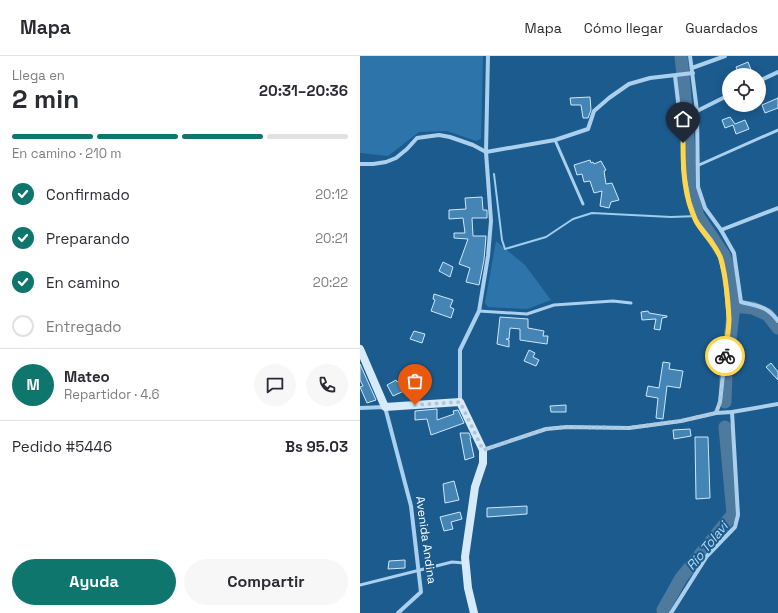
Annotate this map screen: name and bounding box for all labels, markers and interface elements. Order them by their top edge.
text: Mapa [20,15,71,40]
text: Mapa [525,19,562,37]
text: Cómo llegar [584,19,663,37]
text: Guardados [685,19,758,37]
text: Llega en [12,67,65,84]
map controls [722,68,766,112]
button: locate [722,68,766,112]
text: 20:31–20:36 [259,81,348,100]
text: 2 min [12,82,79,116]
pin [666,102,700,143]
icon: home [672,108,694,130]
text: En camino · 210 m [12,145,122,162]
icon: check [12,183,34,205]
text: Confirmado [46,185,130,204]
text: 20:12 [315,186,348,203]
icon: check [12,227,34,249]
text: Preparando [46,229,130,248]
text: 20:21 [315,230,348,247]
icon: check [12,271,34,293]
text: En camino [46,273,120,292]
text: 20:22 [313,274,348,291]
text: Entregado [46,317,122,336]
courier [705,336,745,376]
icon: bike [714,345,736,367]
button: chat [254,364,296,406]
button: phone [306,364,348,406]
pin [398,364,432,405]
text: Mateo [64,367,110,386]
icon: bag [404,370,426,392]
text: M [26,375,40,394]
text: Repartidor · 4.6 [64,386,160,403]
text: Pedido #5446 [12,437,112,456]
text: Bs 95.03 [285,437,348,456]
street label: Avenida Andina [412,495,440,585]
water label: Río Tolavi [682,517,733,574]
button: Ayuda [12,559,176,605]
button: Compartir [184,559,348,605]

